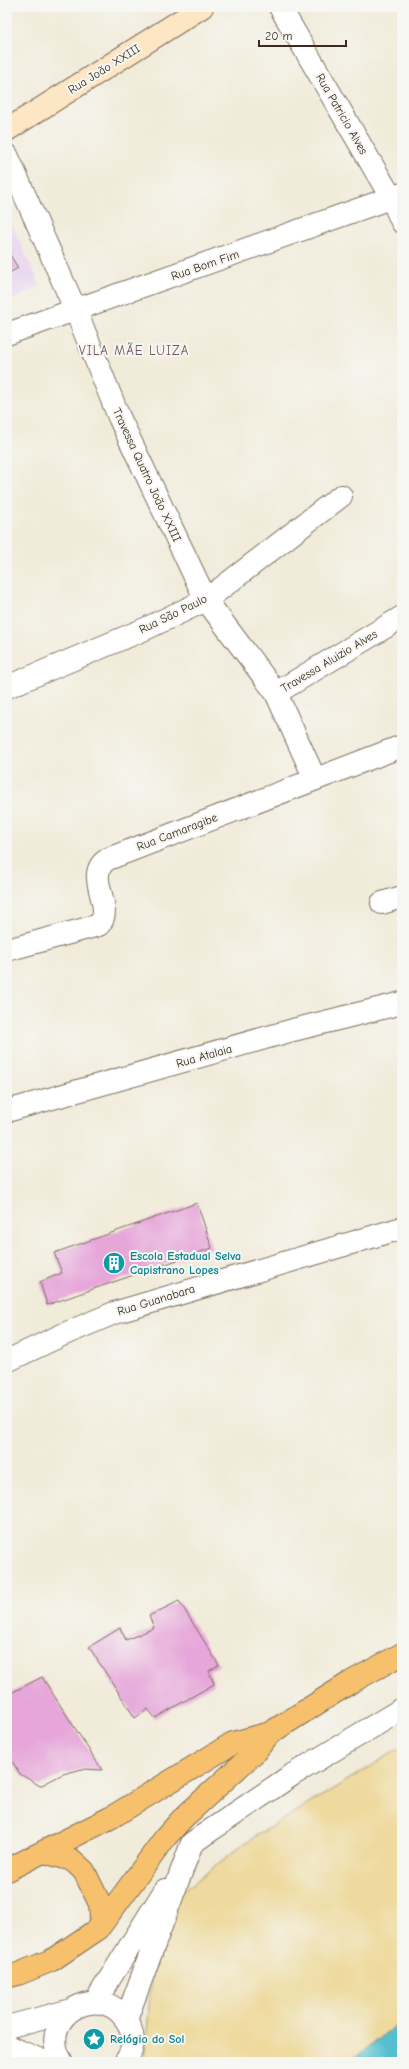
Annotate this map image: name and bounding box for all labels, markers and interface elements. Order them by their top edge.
scale bar [259,22,346,48]
text: 20 m [265,29,293,43]
street label: Rua João XXIII [65,41,143,97]
street label: Rua Patricio Alves [313,71,371,157]
street label: Rua Bom Fim [169,247,241,283]
district label: VILA MÃE LUIZA [79,342,189,358]
street label: Travessa Quatro João XXIII [110,406,184,544]
street label: Rua São Paulo [137,591,209,637]
street label: Travessa Aluizio Alves [278,627,380,695]
street label: Rua Camaragibe [135,810,219,854]
street label: Rua Atalaia [174,1041,234,1071]
place label: Escola Estadual Selva Capistrano Lopes [130,1249,241,1277]
building icon: Escola Estadual Selva Capistrano Lopes [101,1250,127,1276]
street label: Rua Guanabara [115,1282,197,1318]
place icon: Relógio do Sol [81,2026,107,2052]
place label: Relógio do Sol [110,2032,184,2046]

